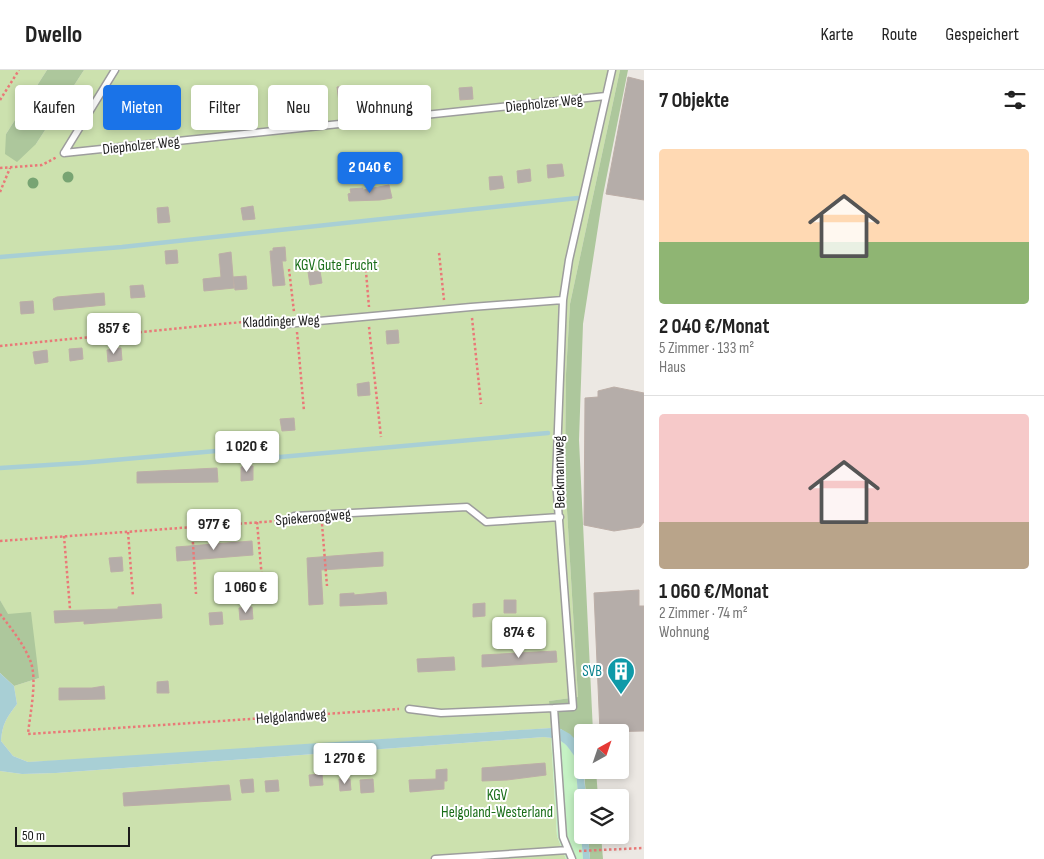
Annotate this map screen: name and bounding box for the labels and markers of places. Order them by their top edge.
pin: 2 040 € [324,152,416,194]
pin: 857 € [79,312,149,355]
pin: 1 020 € [201,430,293,473]
pin: 977 € [179,508,249,551]
pin: 1 060 € [200,572,292,614]
pin: 874 € [484,616,554,659]
building icon: SVB [606,656,636,695]
place label: SVB [582,662,602,681]
pin: 1 270 € [299,742,391,785]

